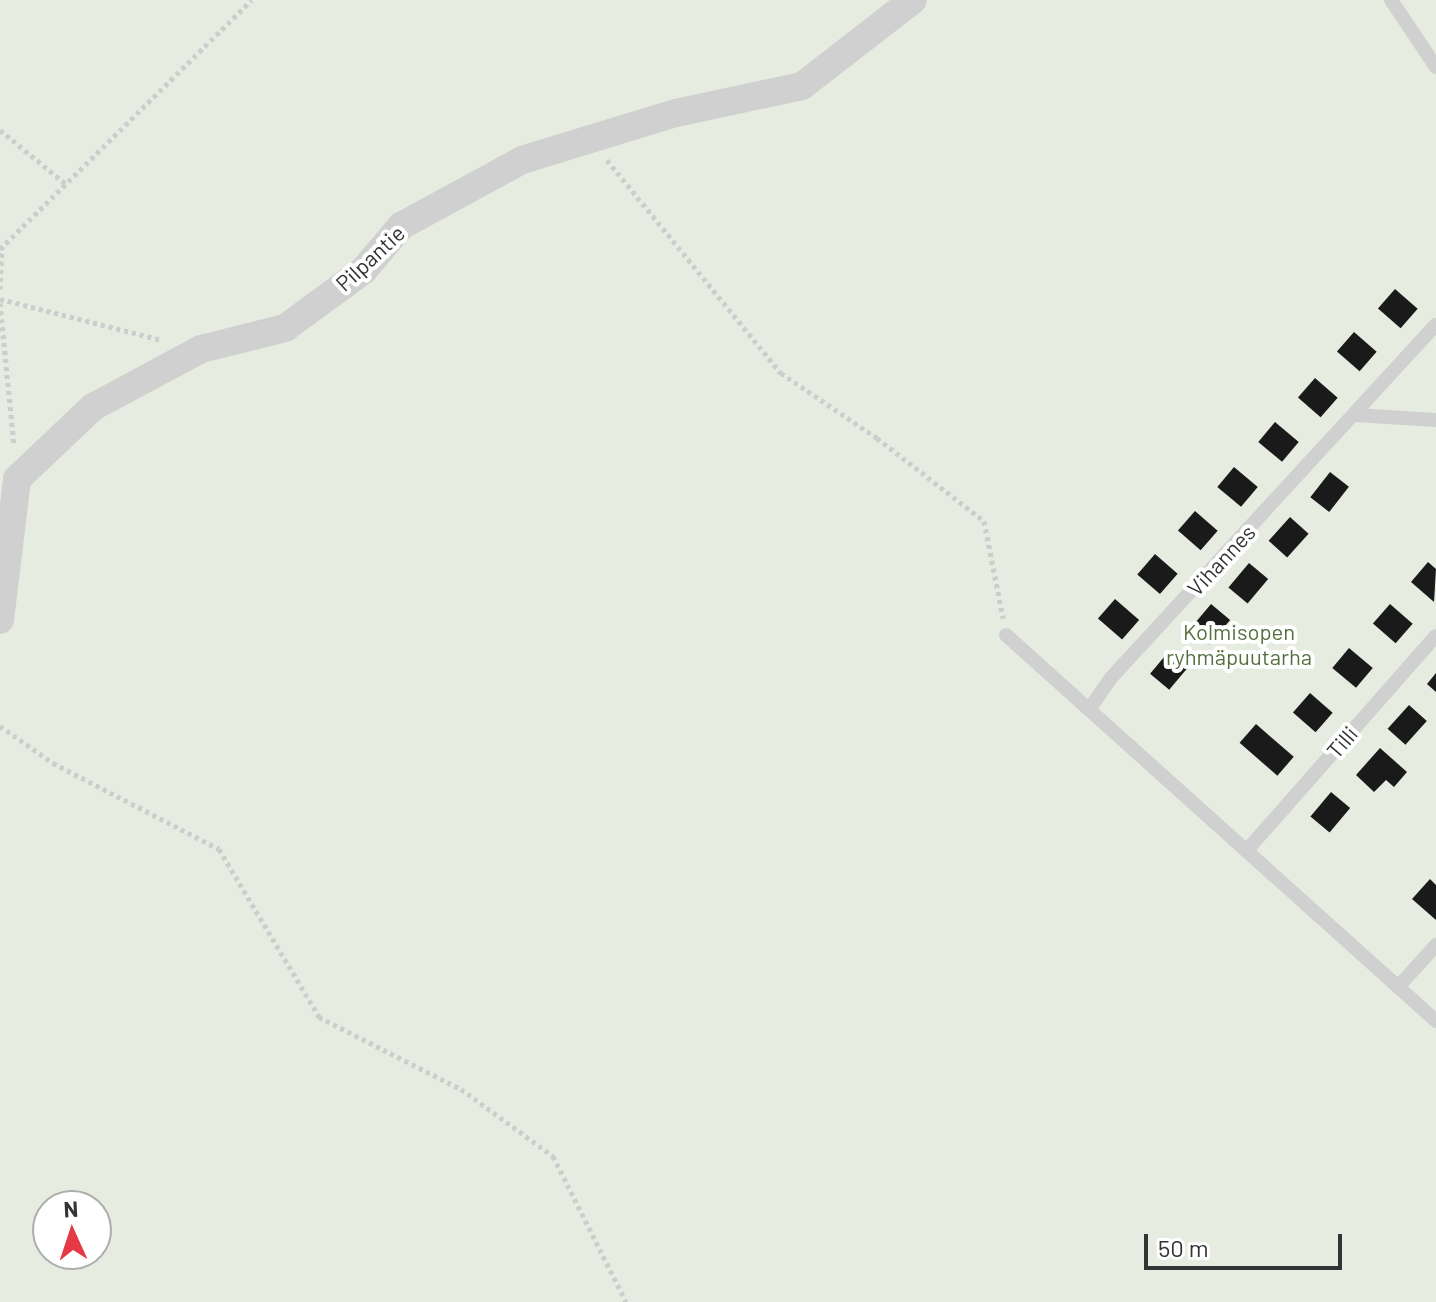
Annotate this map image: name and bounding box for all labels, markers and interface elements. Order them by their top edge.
street label: Pilpantie [330,220,410,296]
street label: Vihannes [1182,519,1260,601]
park label: Kolmisopen ryhmäpuutarha [1166,618,1312,670]
street label: Tilli [1321,721,1363,763]
north arrow [32,1190,112,1270]
text: N [63,1195,79,1221]
scale bar [1148,1218,1346,1268]
text: 50 m [1158,1233,1209,1262]

